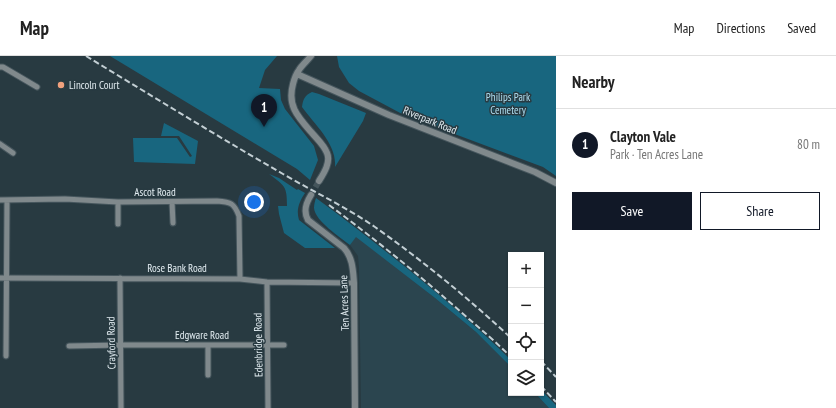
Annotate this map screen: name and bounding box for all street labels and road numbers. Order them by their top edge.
street label: Riverpark Road [401,103,459,137]
street label: Ascot Road [134,185,176,199]
street label: Rose Bank Road [147,261,207,275]
street label: Ten Acres Lane [336,274,352,331]
street label: Edenbridge Road [250,313,266,377]
street label: Crayford Road [104,316,118,370]
street label: Edgware Road [175,328,229,342]

